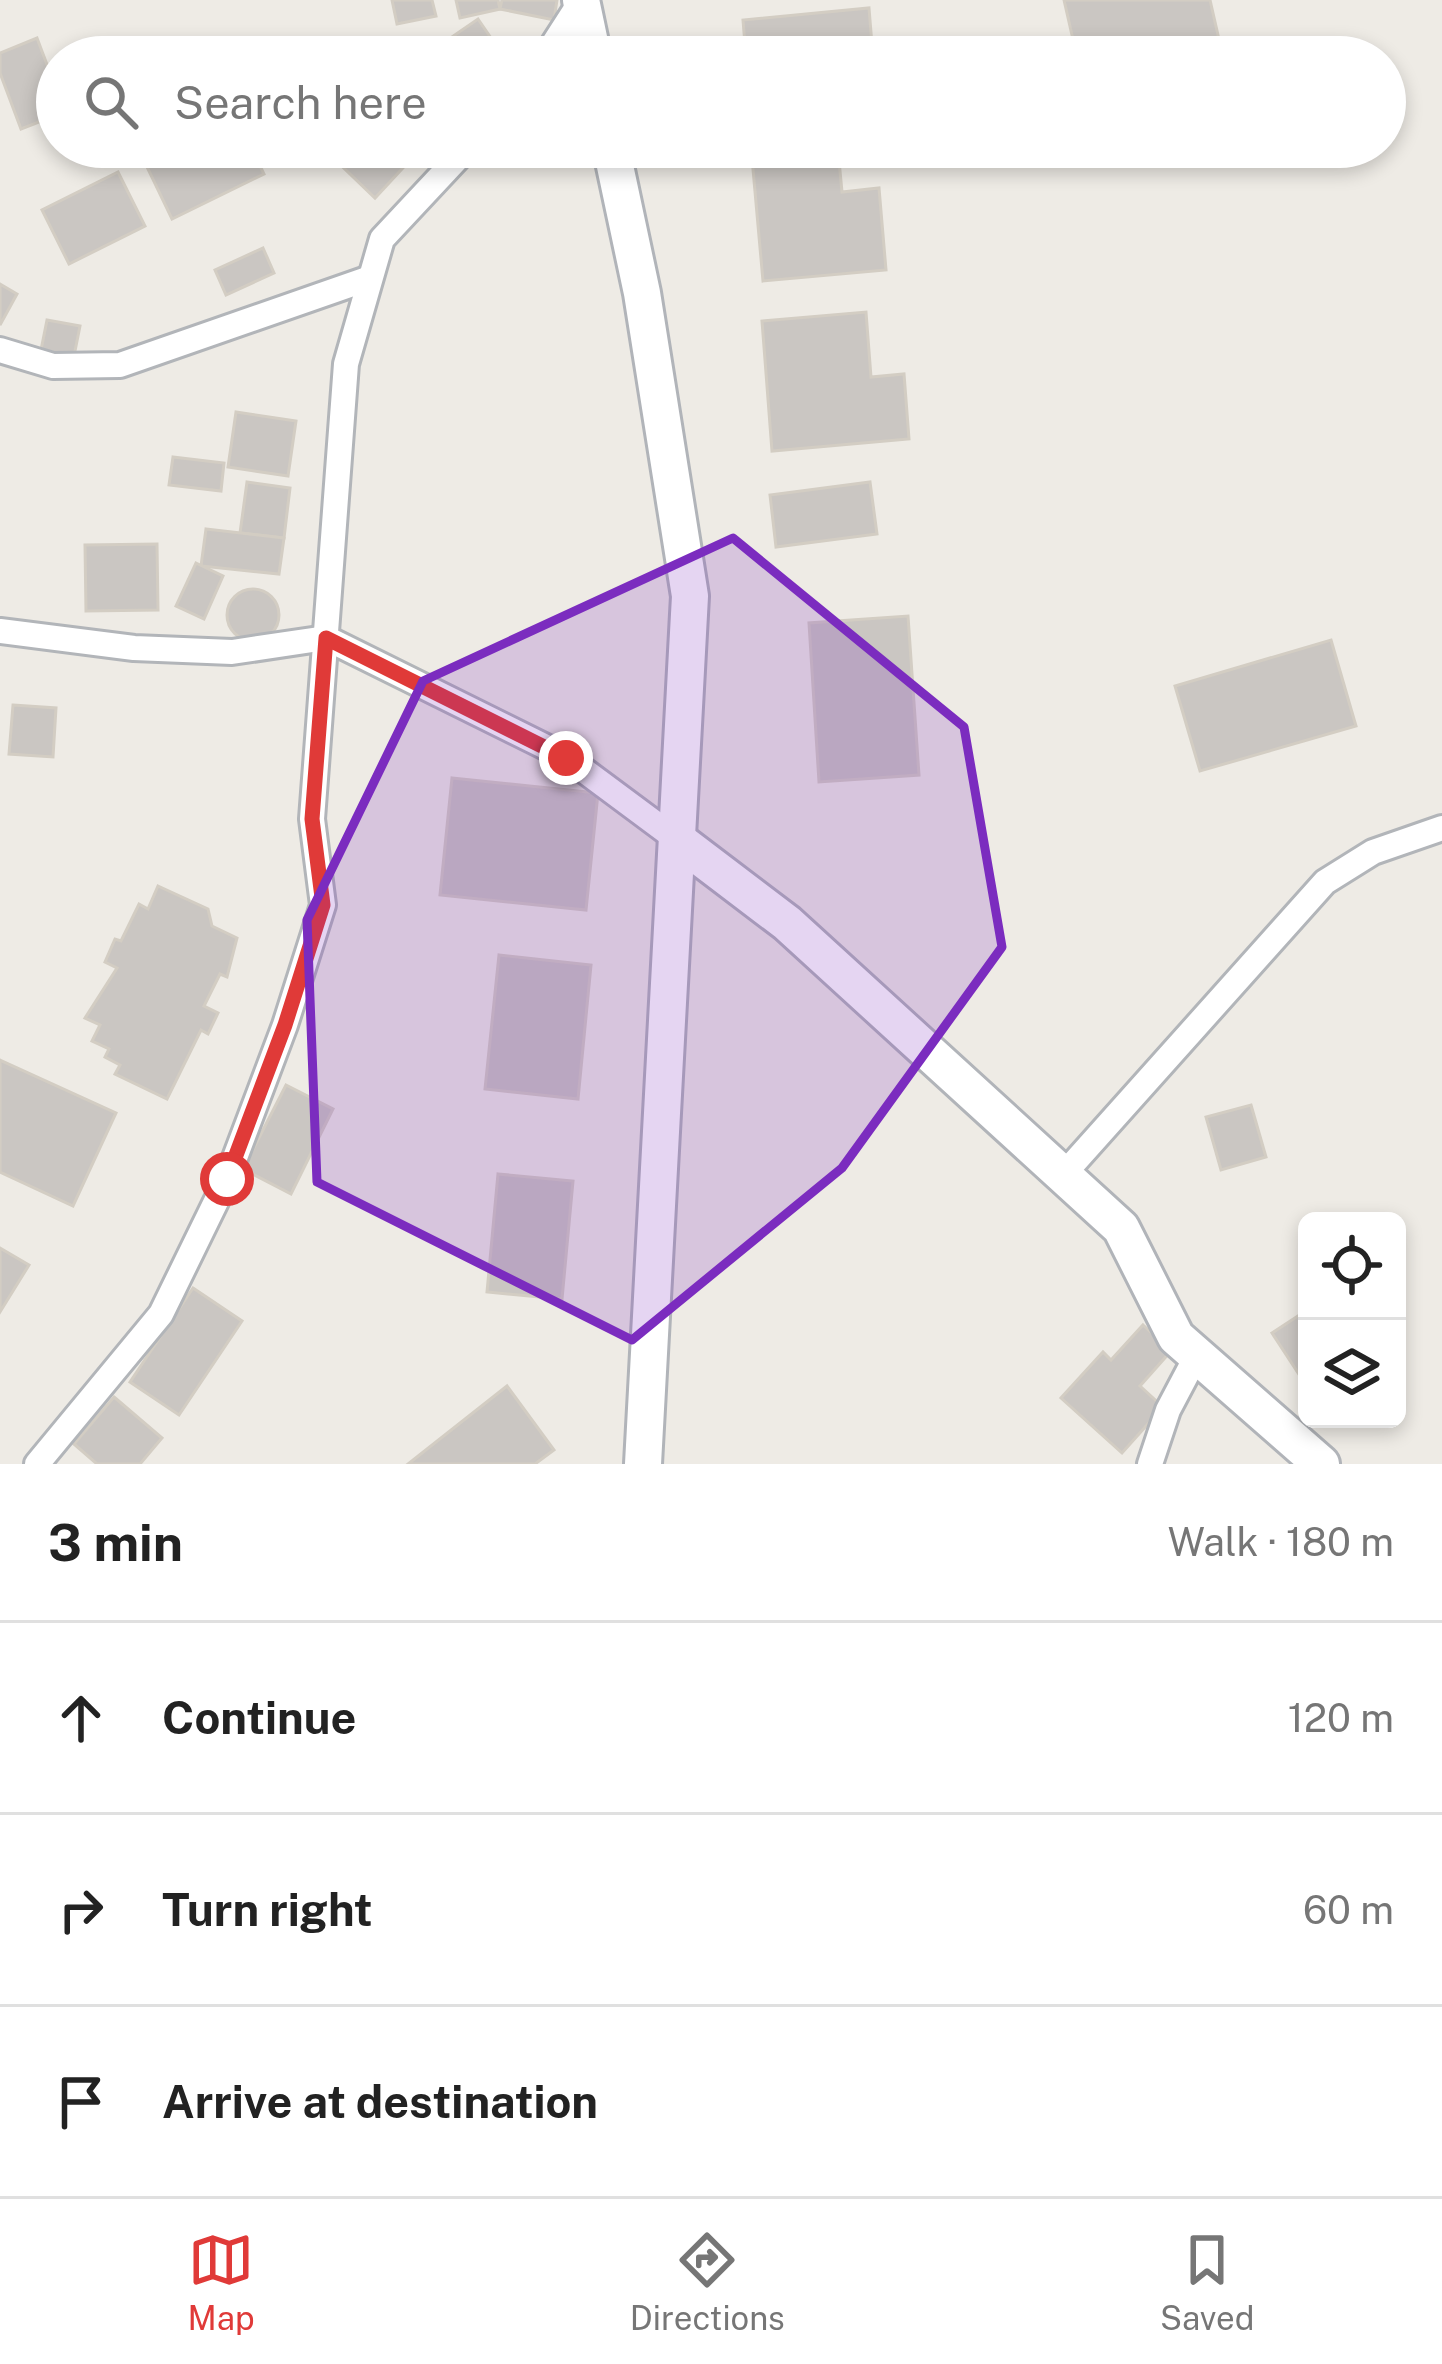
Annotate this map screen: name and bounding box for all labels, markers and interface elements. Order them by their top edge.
search box [36,36,1406,168]
icon: search [78,69,144,135]
text: Search here [174,76,427,129]
route end [539,731,593,785]
route start [200,1152,254,1206]
map controls [1298,1212,1406,1428]
button: locate [1298,1212,1406,1320]
button: layers [1298,1320,1406,1428]
text: 3 min [48,1513,183,1572]
text: Walk · 180 m [1168,1519,1394,1565]
icon: ahead [48,1685,114,1751]
text: Continue [162,1691,356,1744]
text: 120 m [1288,1695,1394,1741]
icon: right [48,1877,114,1943]
text: Turn right [162,1883,373,1936]
text: 60 m [1303,1887,1394,1933]
icon: arrive [48,2069,114,2135]
text: Arrive at destination [162,2075,598,2128]
tab: Map [188,2227,255,2337]
tab: Directions [630,2227,785,2337]
tab: Saved [1160,2227,1254,2337]

